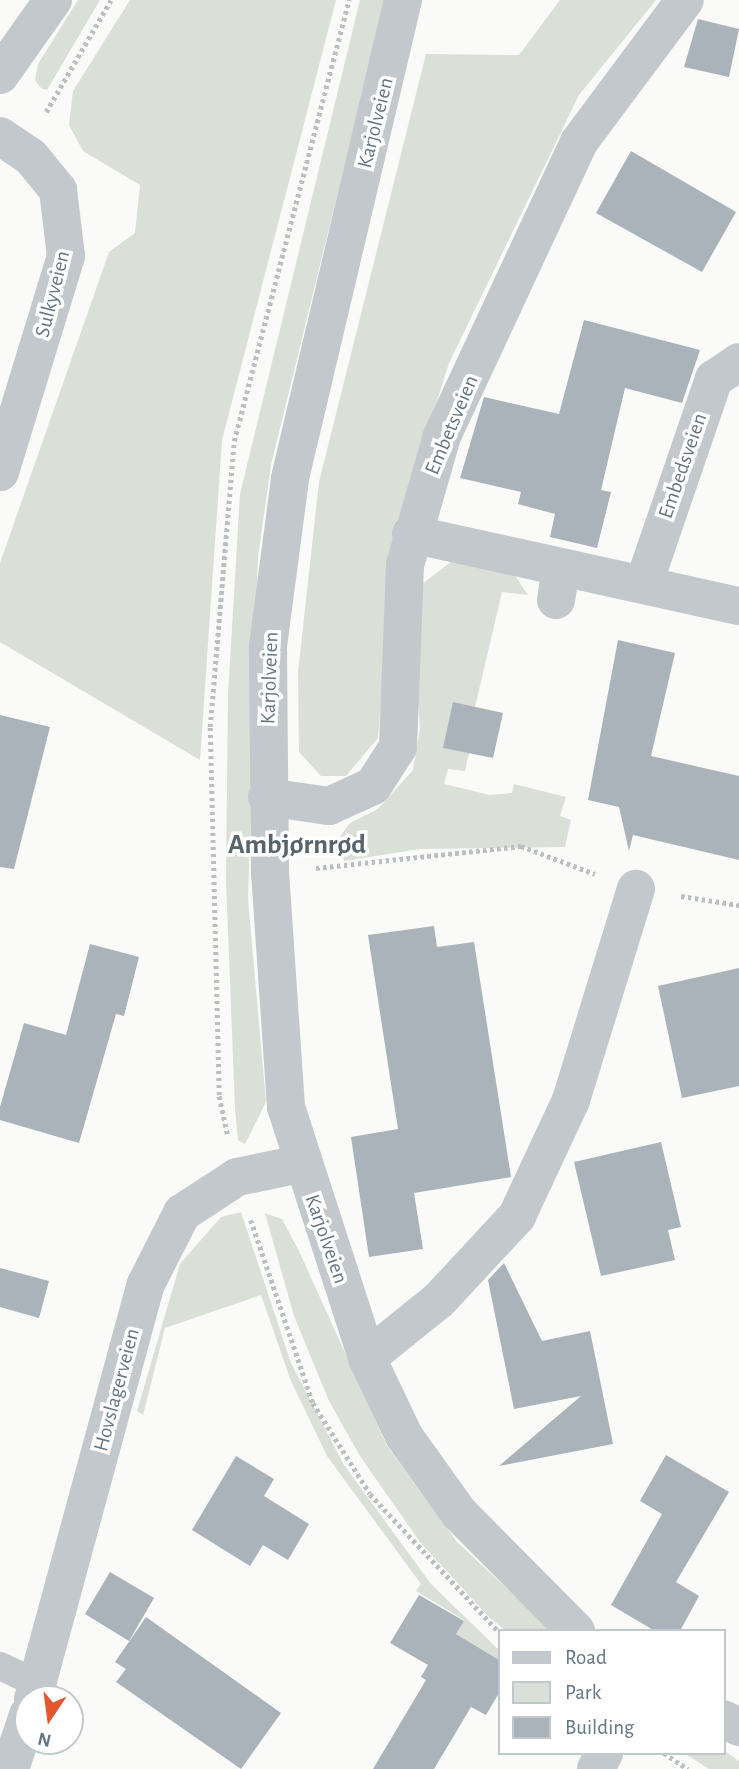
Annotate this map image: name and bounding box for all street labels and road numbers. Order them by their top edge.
street label: Karjolveien [353,75,399,171]
street label: Sulkyveien [30,248,76,340]
street label: Embetsveien [420,372,484,478]
street label: Embedsveien [653,410,713,522]
street label: Karjolveien [256,631,284,725]
street label: Karjolveien [299,1191,353,1287]
street label: Hovslagerveien [88,1326,146,1454]

